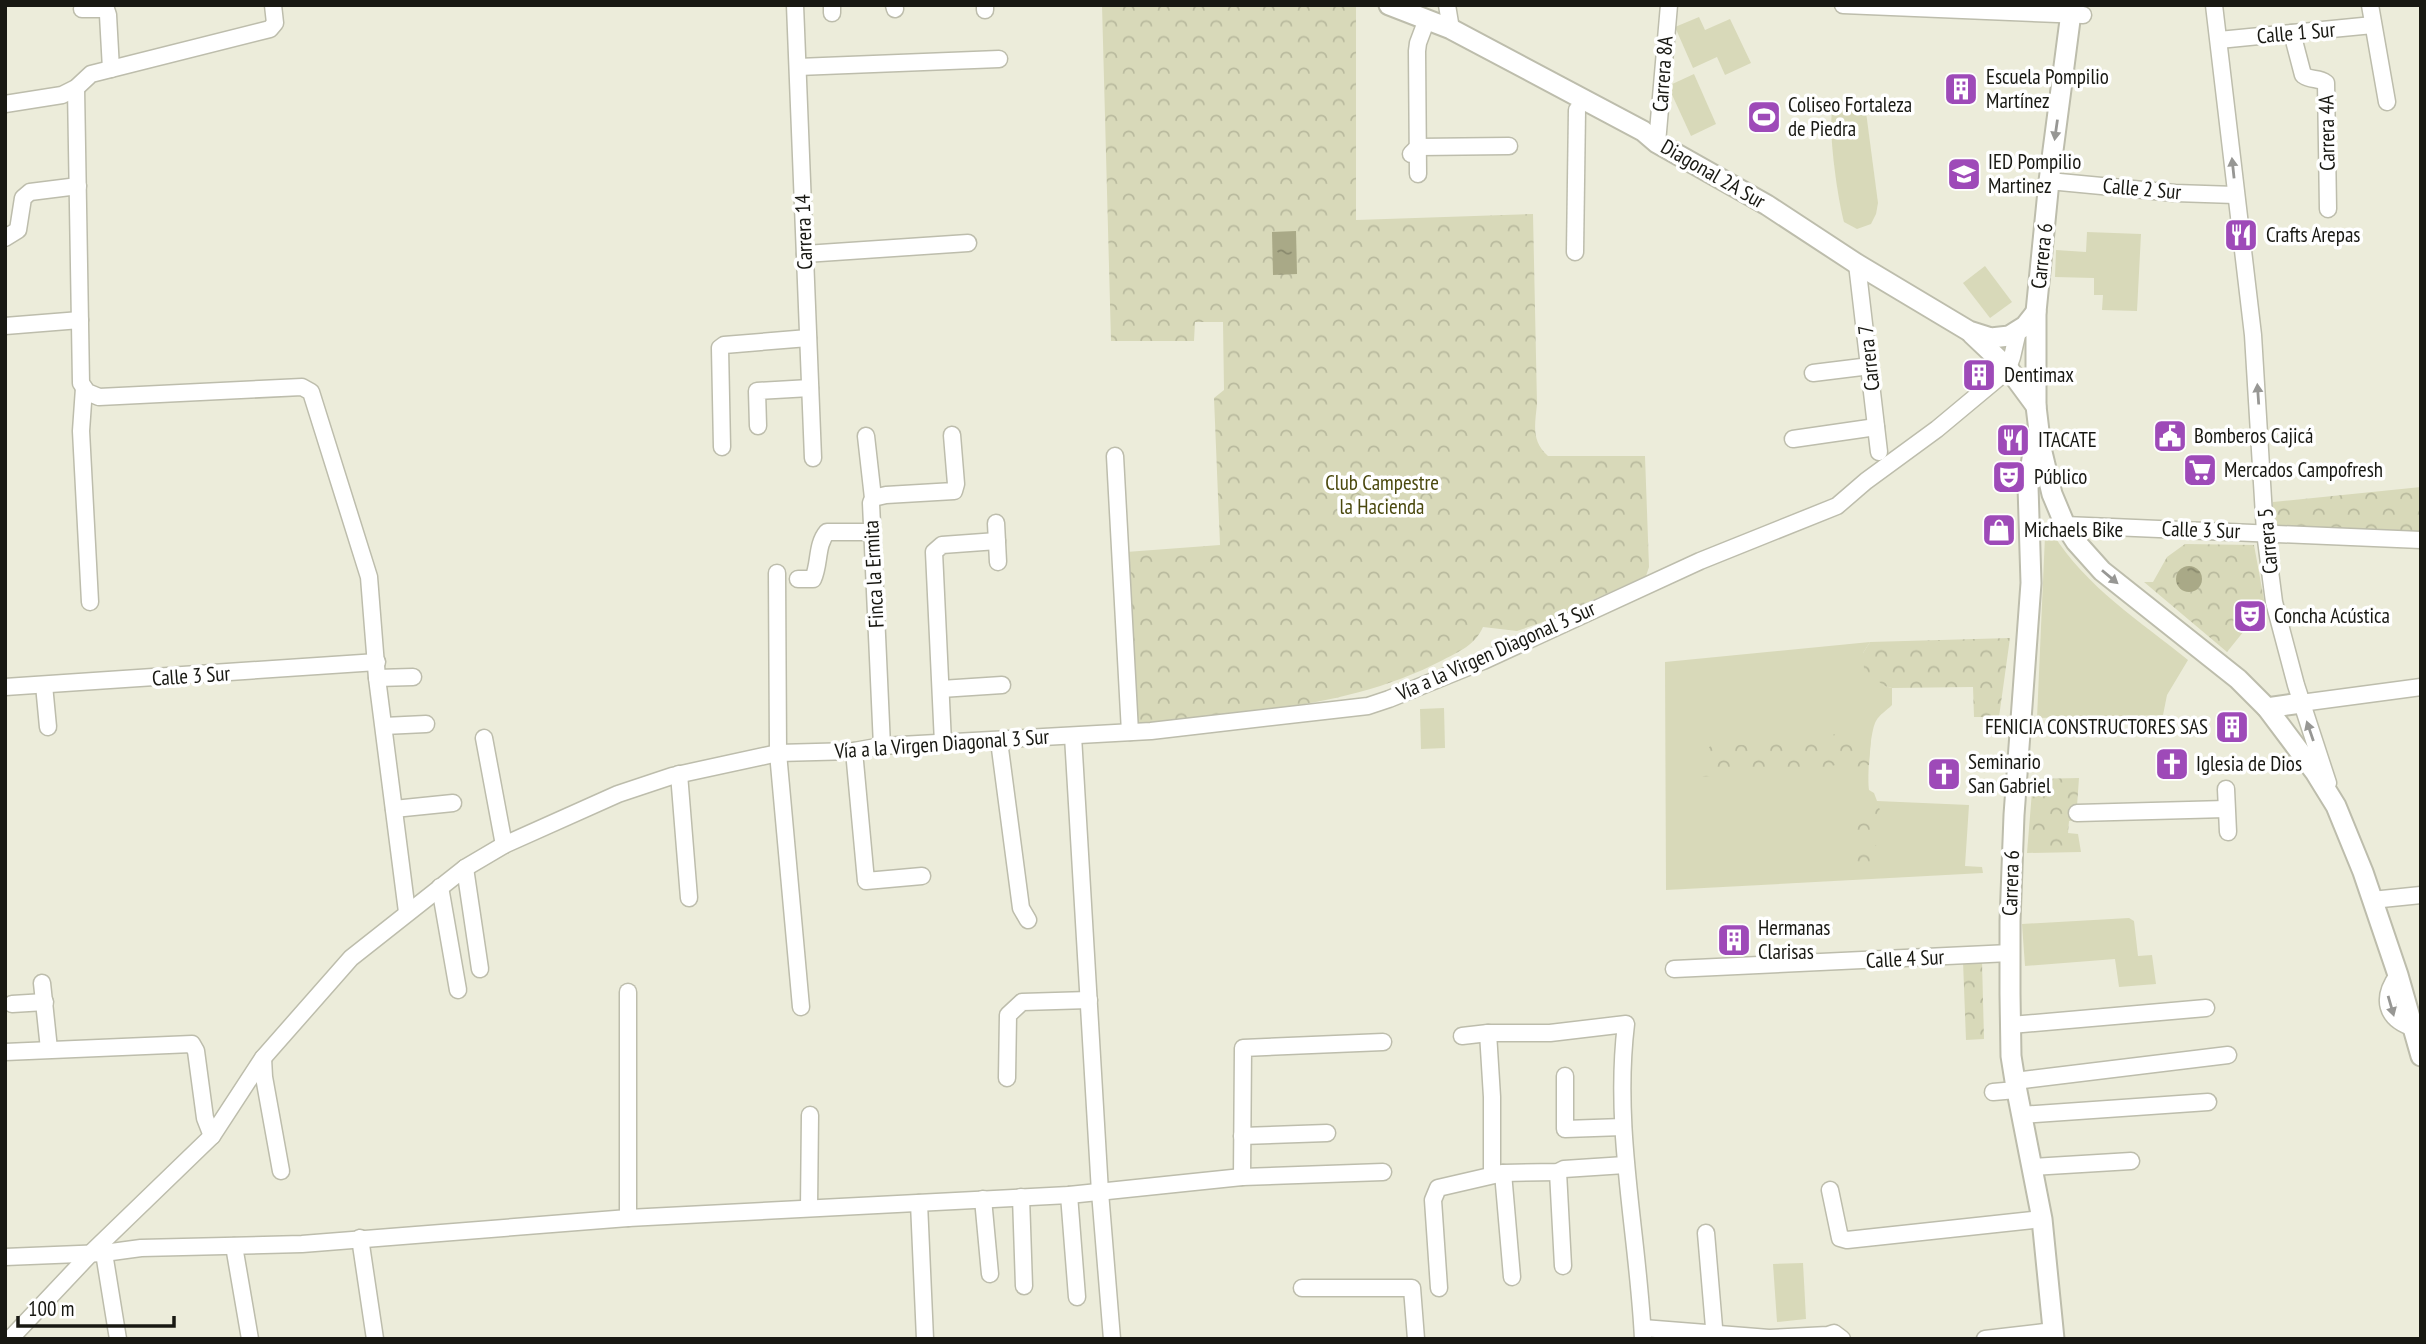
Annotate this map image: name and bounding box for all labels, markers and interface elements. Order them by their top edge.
street label: Calle 1 Sur [2256,16,2336,49]
street label: Carrera 8A [1646,35,1679,113]
place label: Escuela Pompilio Martínez [1986,63,2109,114]
building icon: Escuela Pompilio Martínez [1942,70,1980,108]
place label: Coliseo Fortaleza de Piedra [1788,91,1912,142]
street label: Carrera 4A [2312,95,2341,171]
sports icon: Coliseo Fortaleza de Piedra [1745,98,1783,136]
one-way arrow [2050,119,2061,141]
street label: Diagonal 2A Sur [1656,133,1770,214]
place label: IED Pompilio Martinez [1988,148,2081,199]
school or university icon: IED Pompilio Martinez [1945,155,1983,193]
one-way arrow [2227,157,2238,179]
street label: Calle 2 Sur [2102,172,2183,205]
street label: Carrera 14 [789,193,818,270]
restaurant icon: Crafts Arepas [2222,216,2260,254]
place label: Crafts Arepas [2266,221,2360,248]
street label: Carrera 6 [2025,222,2058,290]
street label: Carrera 7 [1852,324,1885,392]
building icon: Dentimax [1960,356,1998,394]
place label: Dentimax [2004,361,2074,388]
one-way arrow [2252,383,2263,405]
public building icon: Bomberos Cajicá [2151,417,2189,455]
restaurant icon: ITACATE [1994,421,2032,459]
place label: Bomberos Cajicá [2194,422,2314,449]
place label: ITACATE [2038,426,2097,453]
supermarket icon: Mercados Campofresh [2181,451,2219,489]
place label: Mercados Campofresh [2224,456,2383,483]
theatre icon: Público [1990,458,2028,496]
place label: Público [2034,463,2087,490]
park label: Club Campestre la Hacienda [1325,469,1439,520]
street label: Carrera 5 [2251,507,2284,575]
shop icon: Michaels Bike [1980,511,2018,549]
street label: Calle 3 Sur [2161,515,2241,544]
place label: Michaels Bike [2024,516,2123,543]
street label: Finca la Ermita [857,520,890,629]
one-way arrow [2101,569,2118,584]
street label: Vía a la Virgen Diagonal 3 Sur [1391,594,1600,707]
theatre icon: Concha Acústica [2231,597,2269,635]
place label: Concha Acústica [2274,602,2390,629]
street label: Calle 3 Sur [151,659,231,692]
building icon: FENICIA CONSTRUCTORES SAS [2213,708,2251,746]
place label: FENICIA CONSTRUCTORES SAS [1985,713,2208,740]
one-way arrow [2304,721,2315,742]
street label: Vía a la Virgen Diagonal 3 Sur [833,723,1050,765]
church icon: Iglesia de Dios [2153,745,2191,783]
place label: Seminario San Gabriel [1968,748,2051,799]
place label: Iglesia de Dios [2196,750,2302,777]
church icon: Seminario San Gabriel [1925,755,1963,793]
street label: Carrera 6 [1996,850,2025,916]
place label: Hermanas Clarisas [1758,914,1830,965]
building icon: Hermanas Clarisas [1715,921,1753,959]
street label: Calle 4 Sur [1865,943,1945,974]
one-way arrow [2386,995,2397,1017]
scale bar [18,1284,173,1328]
text: 100 m [28,1295,74,1322]

